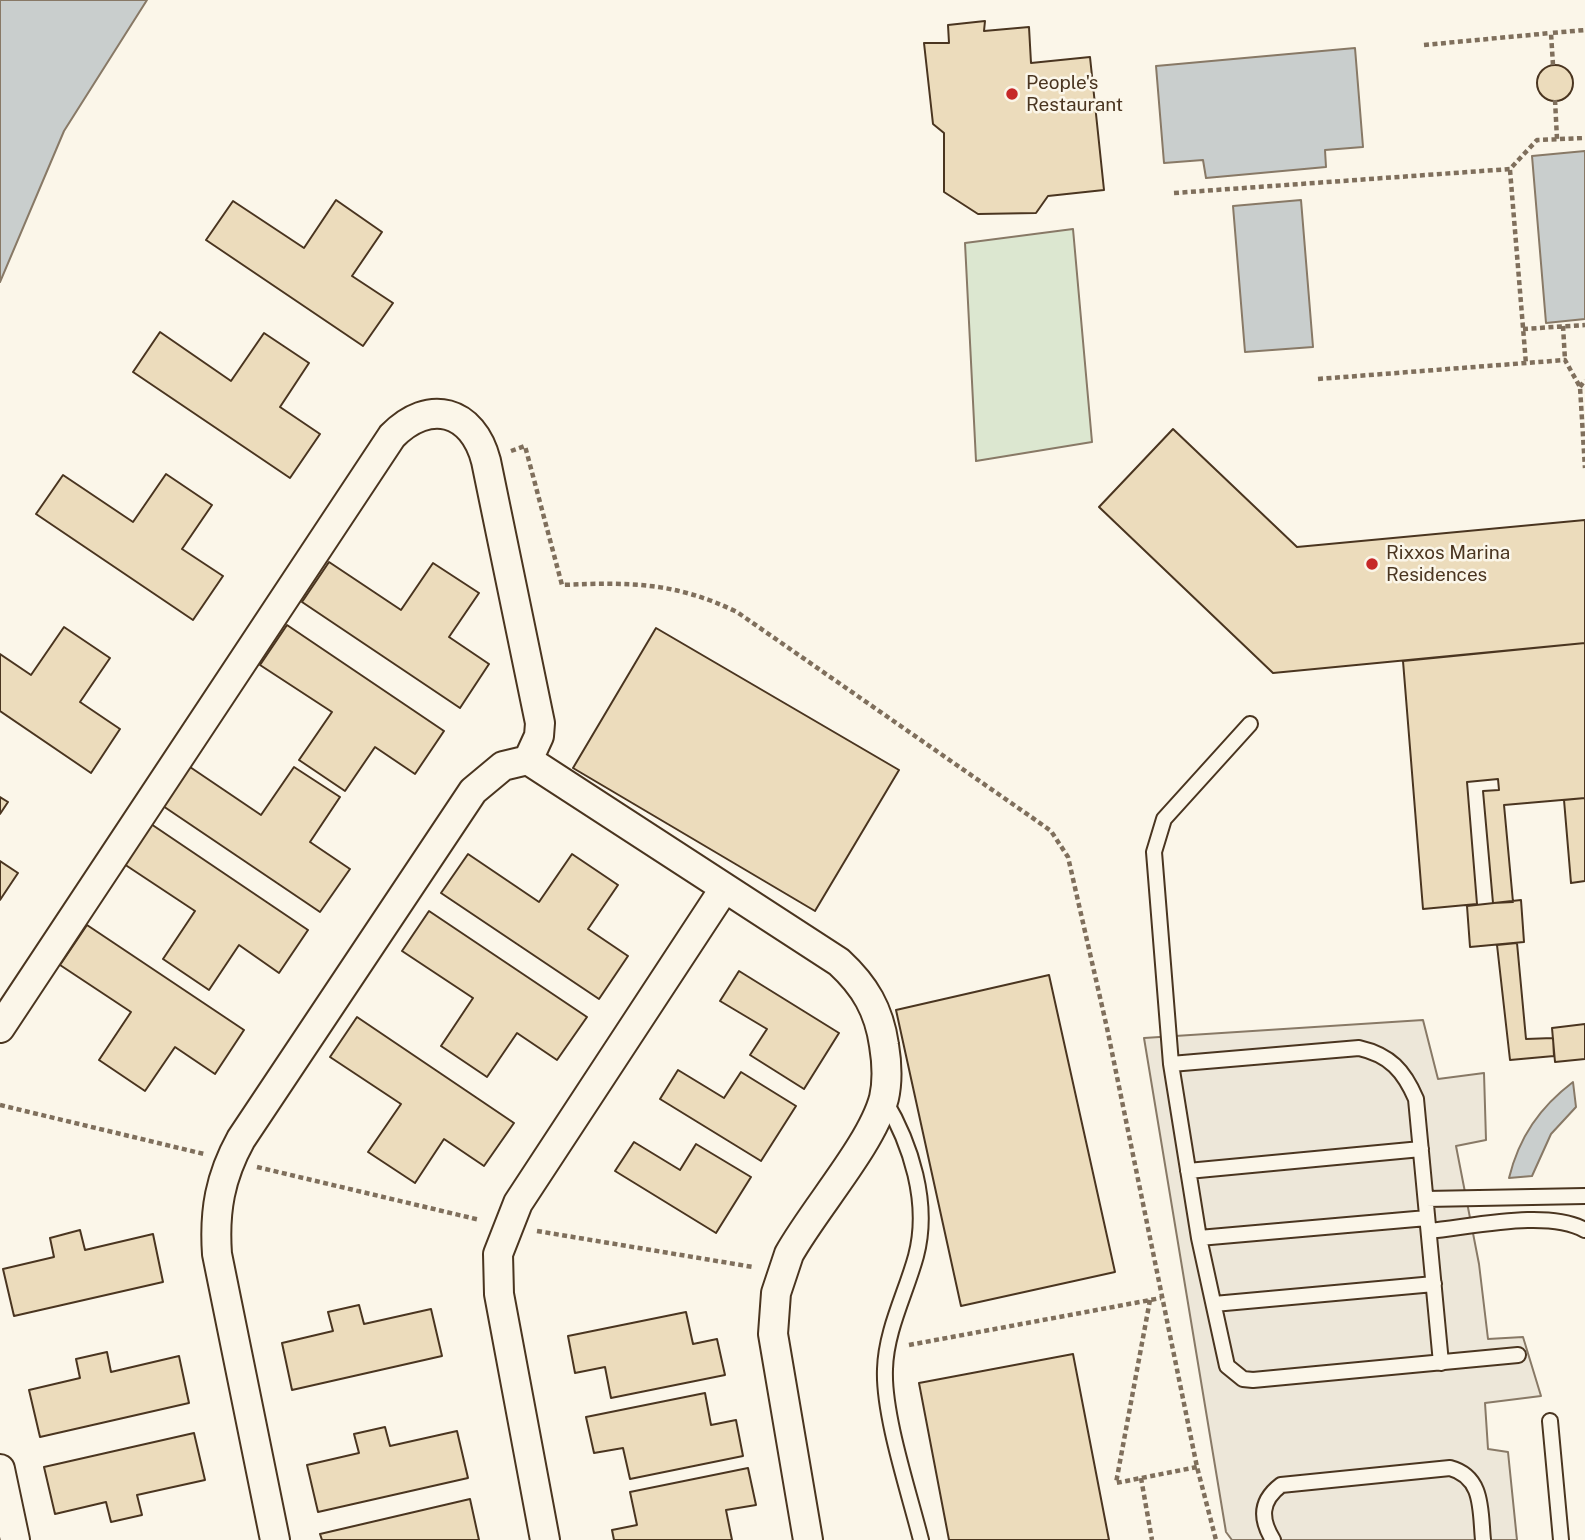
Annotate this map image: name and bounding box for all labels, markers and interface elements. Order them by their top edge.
place label: People's Restaurant [1026,72,1123,116]
marker: People's Restaurant [1004,86,1020,102]
place label: Rixxos Marina Residences [1386,542,1510,586]
marker: Rixxos Marina Residences [1364,556,1380,572]

